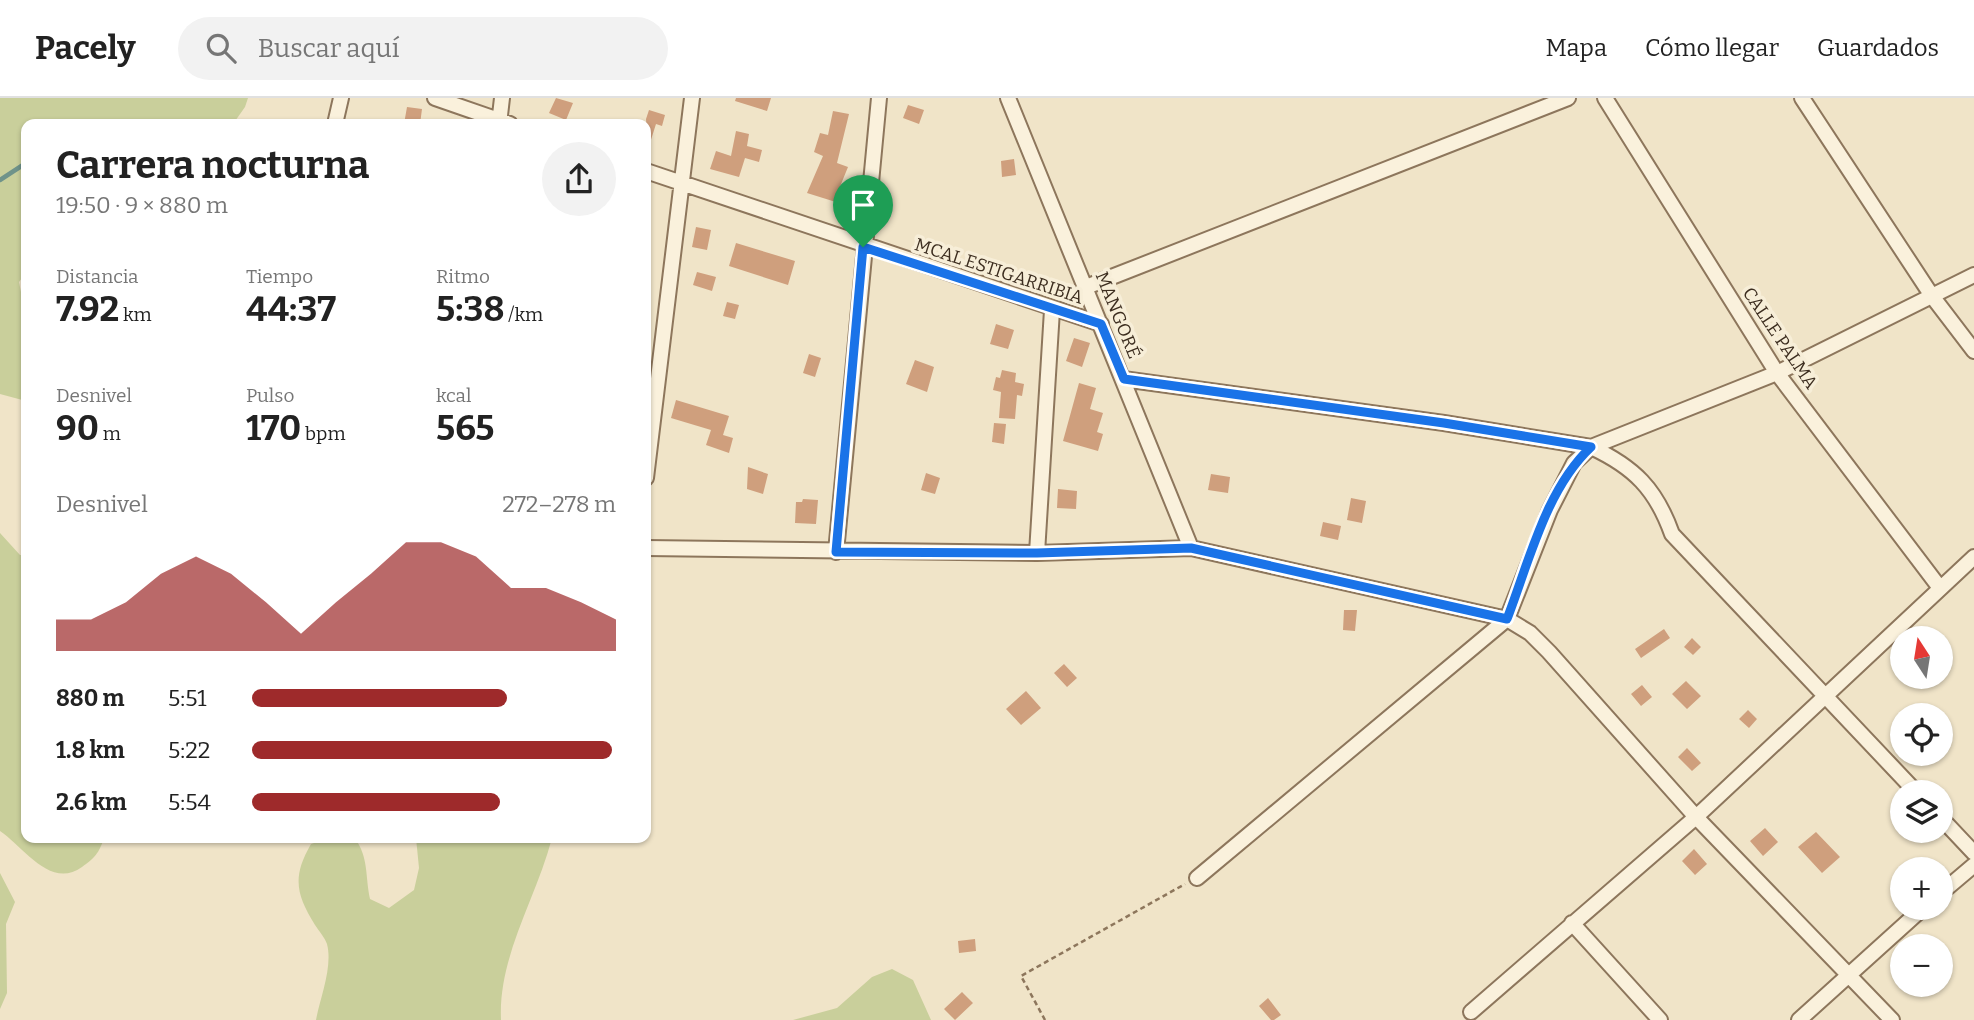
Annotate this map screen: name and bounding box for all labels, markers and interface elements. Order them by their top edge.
search box [178,17,668,80]
text: Pacely [35,28,136,68]
icon: search [202,29,240,67]
text: Buscar aquí [258,33,399,64]
text: Mapa [1546,34,1607,62]
text: Cómo llegar [1645,34,1779,62]
text: Guardados [1817,34,1939,62]
text: Carrera nocturna [56,142,369,188]
button: share [542,142,616,216]
pin [833,175,893,247]
icon: arrive [844,186,882,224]
text: 19:50 · 9 × 880 m [56,191,228,219]
street label: MCAL ESTIGARRIBIA [912,233,1086,309]
text: Distancia [56,265,138,288]
text: Tiempo [246,265,313,288]
text: Ritmo [436,265,490,288]
street label: MANGORÉ [1091,268,1146,362]
street label: CALLE PALMA [1738,283,1822,393]
text: 7.92 [56,288,119,330]
text: 44:37 [246,288,336,330]
text: 5:38 [436,288,505,330]
text: km [119,303,152,326]
text: /km [505,303,543,326]
text: Desnivel [56,384,132,407]
text: Pulso [246,384,294,407]
text: kcal [436,384,471,407]
text: 90 [56,407,99,449]
text: 170 [246,407,301,449]
text: 565 [436,407,494,449]
text: m [99,422,121,445]
text: bpm [301,422,346,445]
text: Desnivel [56,490,148,518]
text: 272–278 m [502,490,616,518]
north arrow [1890,626,1953,690]
map controls [1890,626,1953,997]
text: 880 m [56,684,124,712]
text: 5:51 [168,684,207,712]
button: locate [1890,703,1953,766]
text: 1.8 km [56,736,125,764]
text: 5:22 [168,736,210,764]
button: layers [1890,780,1953,843]
text: 2.6 km [56,788,127,816]
text: 5:54 [168,788,211,816]
button: + [1890,857,1953,920]
button: − [1890,934,1953,997]

